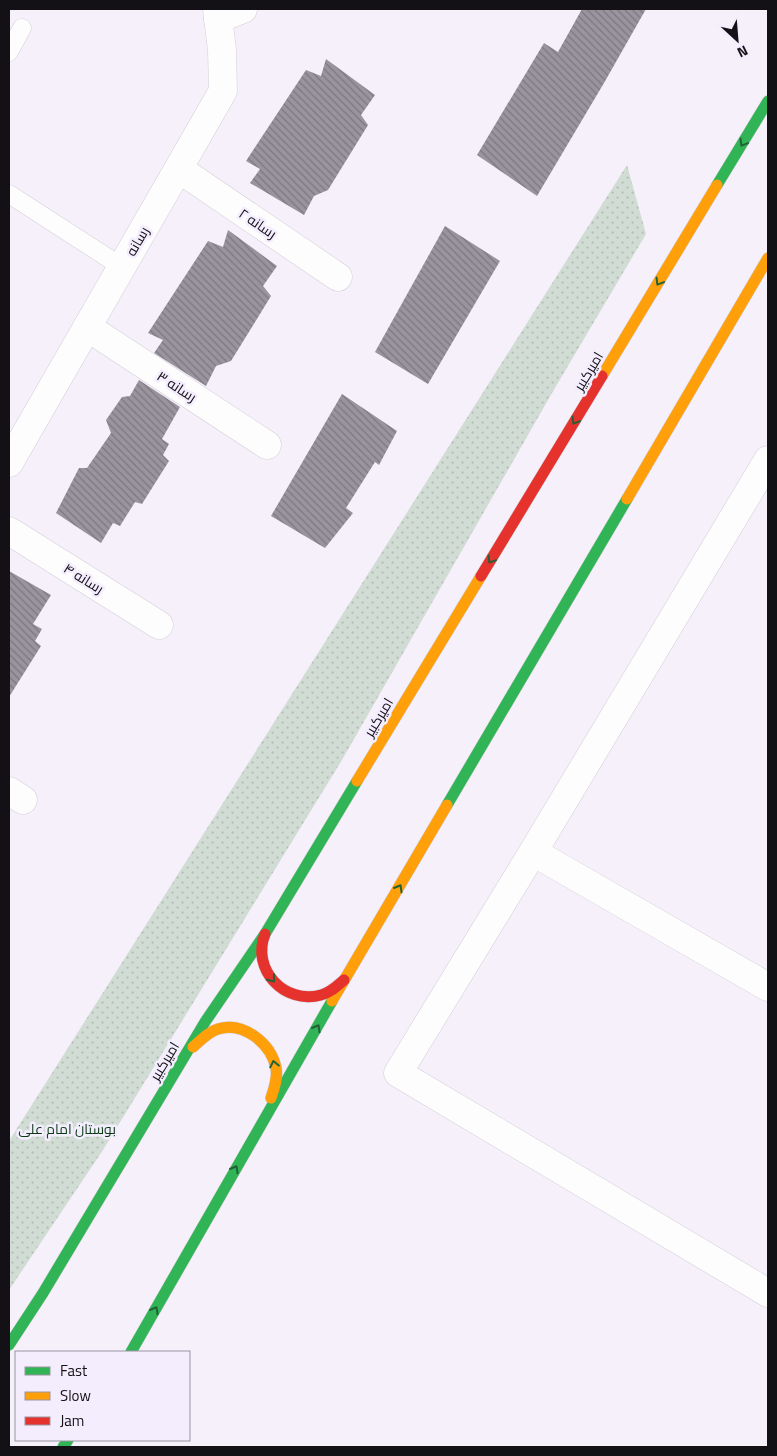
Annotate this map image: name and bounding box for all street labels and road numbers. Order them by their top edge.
street label: رسانه ۲ [235,203,281,243]
street label: رسانه [120,222,154,260]
street label: امیرکبیر [568,347,608,395]
street label: رسانه ۳ [153,365,201,407]
street label: رسانه ۴ [60,558,108,598]
street label: امیرکبیر [358,693,398,741]
street label: امیرکبیر [144,1037,184,1085]

